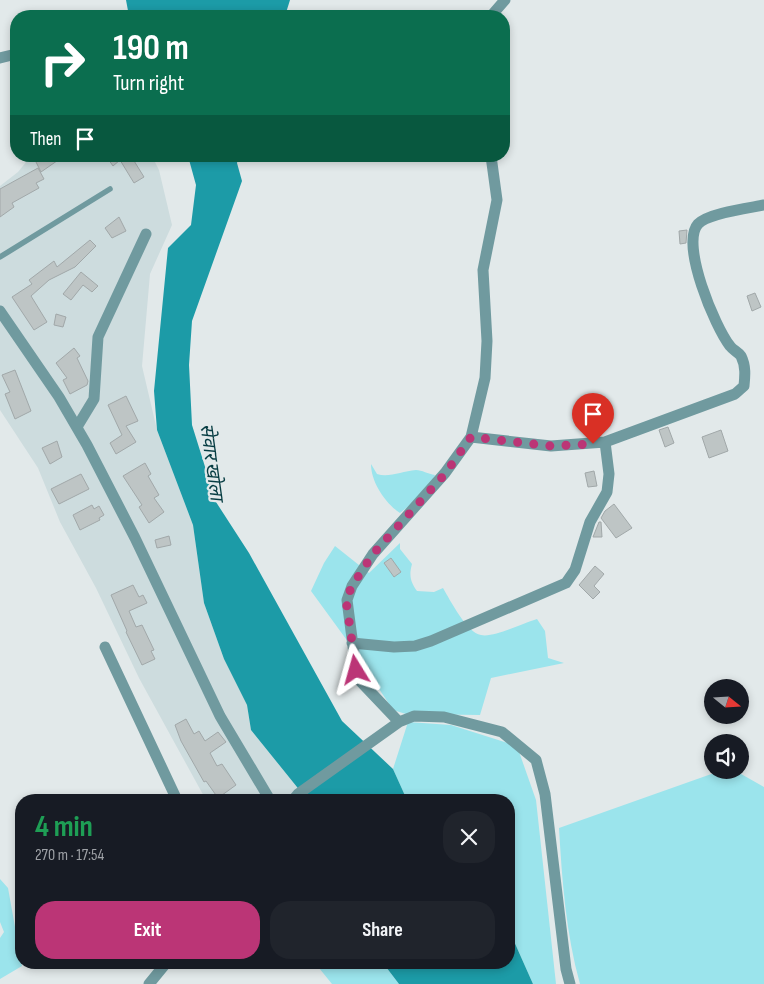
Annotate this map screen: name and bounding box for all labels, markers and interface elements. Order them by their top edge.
text: 190 m [113,27,189,70]
icon: right [30,30,95,95]
text: Turn right [113,70,184,97]
icon: arrive [71,125,99,153]
text: Then [30,128,61,151]
pin [572,393,614,444]
icon: arrive [579,400,607,428]
water label: सेवार खोला [194,422,229,506]
position arrow [329,643,381,695]
north arrow [704,679,749,724]
map controls [704,679,749,779]
button: sound [704,734,749,779]
text: 4 min [35,809,93,845]
button: close [443,811,495,863]
text: 270 m · 17:54 [35,846,104,865]
button: Exit [35,901,260,959]
button: Share [270,901,495,959]

